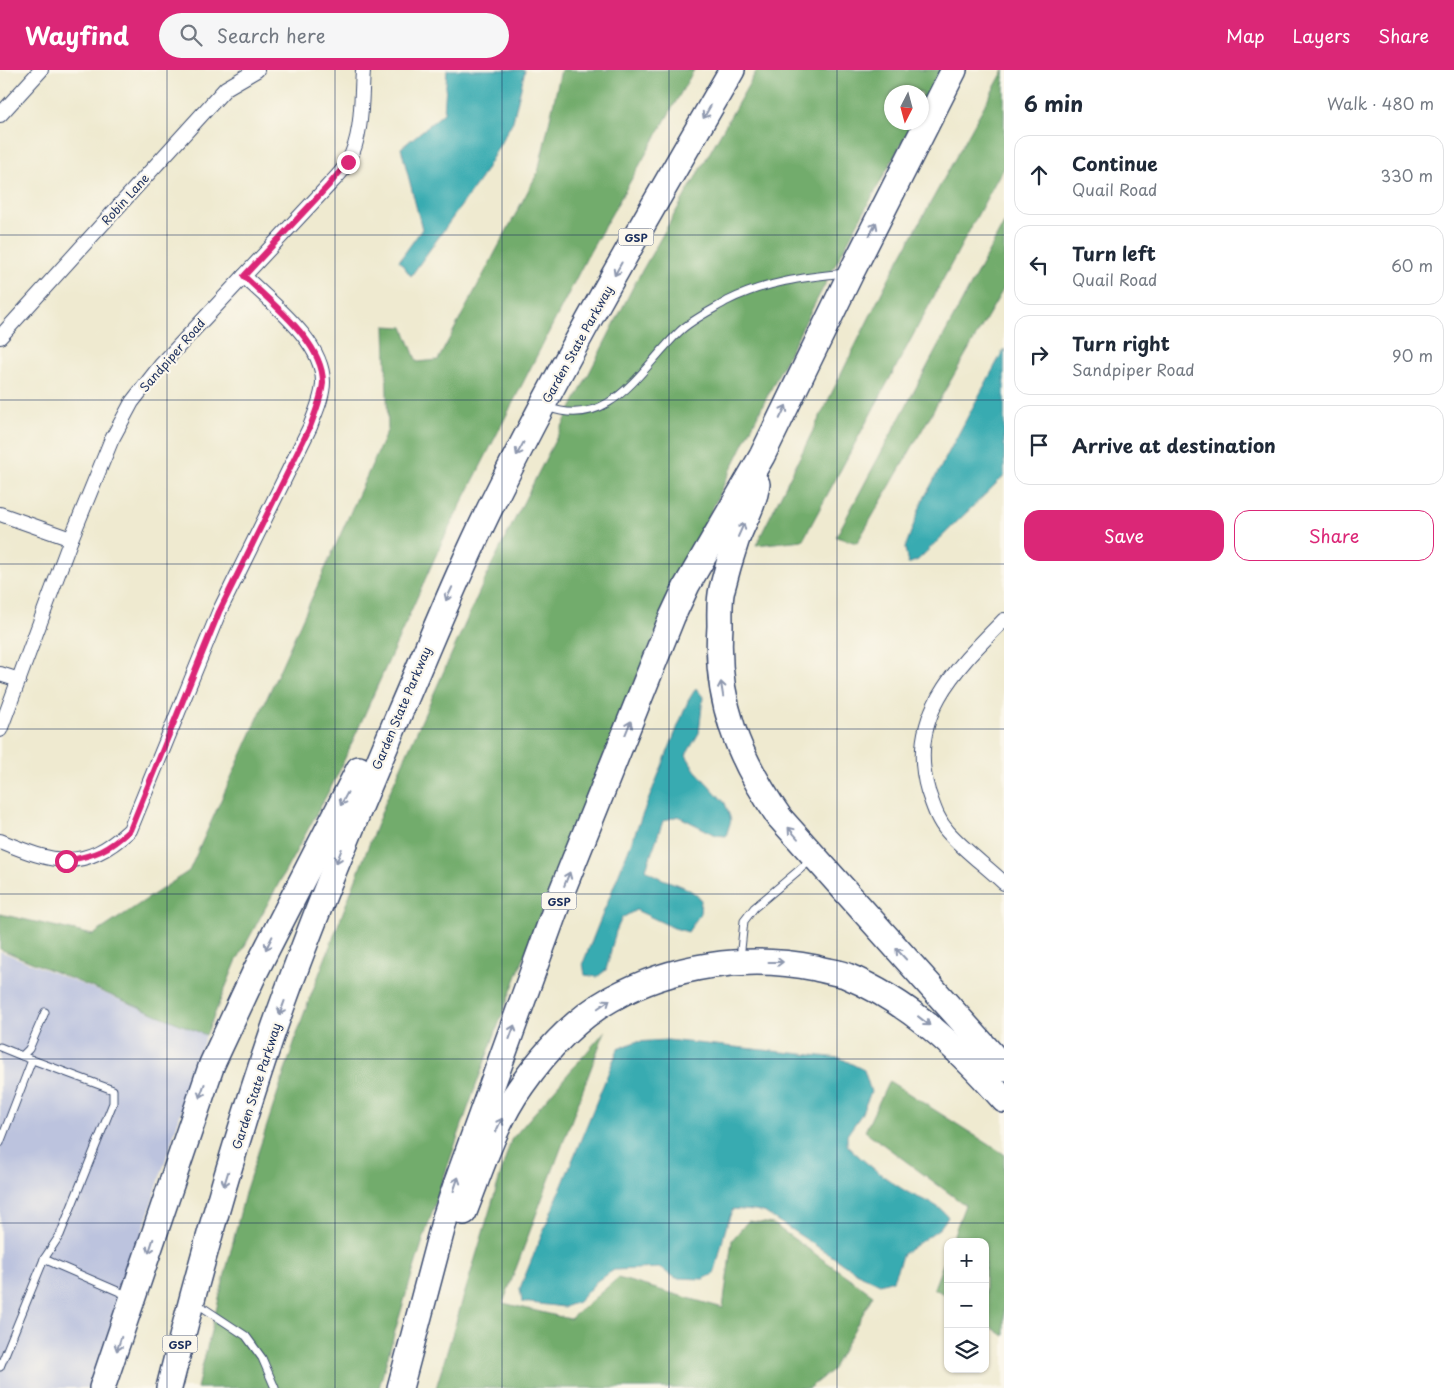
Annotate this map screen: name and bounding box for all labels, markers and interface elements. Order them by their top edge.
search box [159,13,509,58]
text: Wayfind [25,17,129,53]
icon: search [177,21,205,49]
text: Search here [217,21,325,49]
text: Map [1226,22,1265,49]
text: Layers [1293,22,1350,49]
text: Share [1378,22,1429,49]
north arrow [884,85,929,130]
text: 6 min [1024,87,1083,119]
text: Walk · 480 m [1327,91,1434,115]
one-way arrow [702,105,712,119]
text: Continue [1072,149,1158,177]
route end [337,151,360,174]
icon: ahead [1025,161,1053,189]
text: 330 m [1380,163,1433,187]
street label: Robin Lane [97,169,153,229]
text: Quail Road [1072,177,1157,201]
one-way arrow [868,222,878,237]
road number: GSP [618,228,654,246]
text: Turn left [1072,239,1156,267]
icon: left [1025,251,1053,279]
text: 60 m [1391,253,1433,277]
one-way arrow [613,261,623,276]
text: Quail Road [1072,267,1157,291]
street label: Garden State Parkway [537,282,617,406]
street label: Sandpiper Road [135,314,209,396]
text: Turn right [1072,329,1170,357]
icon: right [1025,341,1053,369]
text: 90 m [1392,343,1433,367]
text: Sandpiper Road [1072,357,1195,381]
one-way arrow [779,405,788,420]
icon: arrive [1025,431,1053,459]
text: Arrive at destination [1072,431,1276,459]
one-way arrow [515,441,525,456]
button: Save [1024,510,1224,561]
button: Share [1234,510,1434,561]
one-way arrow [737,523,746,538]
one-way arrow [443,586,453,601]
street label: Garden State Parkway [367,644,435,772]
one-way arrow [717,681,727,697]
one-way arrow [624,721,633,736]
one-way arrow [339,791,348,806]
one-way arrow [787,826,799,839]
one-way arrow [334,848,343,863]
route start [55,850,78,873]
one-way arrow [563,872,573,887]
road number: GSP [542,892,576,909]
one-way arrow [264,935,273,950]
one-way arrow [895,947,907,960]
one-way arrow [768,957,784,967]
one-way arrow [277,999,286,1015]
one-way arrow [597,999,611,1009]
one-way arrow [918,1016,931,1027]
street label: Garden State Parkway [227,1020,285,1152]
one-way arrow [508,1024,517,1040]
one-way arrow [197,1083,206,1098]
one-way arrow [495,1118,504,1133]
one-way arrow [220,1170,230,1186]
one-way arrow [452,1177,461,1193]
one-way arrow [146,1237,156,1253]
map controls [944,1238,989,1373]
button: + [944,1238,989,1283]
button: − [944,1283,989,1328]
button: layers [944,1328,989,1373]
one-way arrow [114,1335,123,1351]
road number: GSP [162,1336,198,1352]

